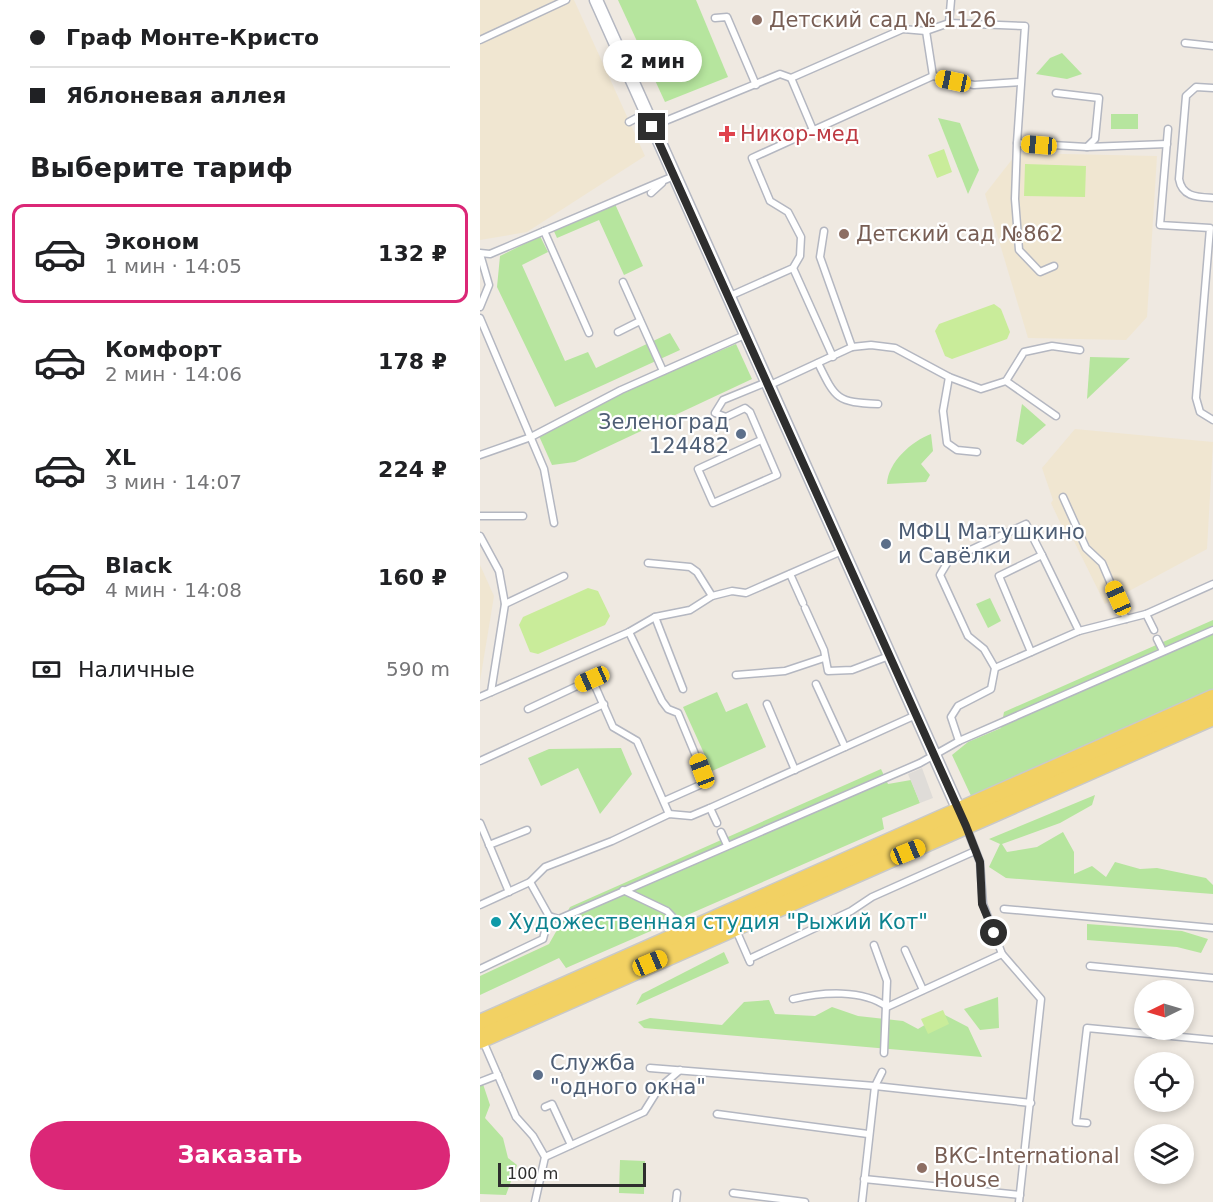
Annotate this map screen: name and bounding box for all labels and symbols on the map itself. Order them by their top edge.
place label: Детский сад № 1126 [769,8,996,32]
marker: Детский сад № 1126 [750,13,764,27]
callout: 2 мин [602,40,702,82]
car [934,68,972,94]
route end [638,113,665,140]
place label: Никор-мед [740,122,859,146]
marker: Никор-мед [718,125,736,143]
car [1020,134,1058,156]
place label: Детский сад №862 [856,222,1063,246]
marker: Детский сад №862 [837,227,851,241]
place label: Зеленоград 124482 [598,410,729,458]
marker: Зеленоград 124482 [734,427,748,441]
place label: МФЦ Матушкино и Савёлки [898,520,1085,568]
marker: МФЦ Матушкино и Савёлки [879,537,893,551]
car [1102,578,1134,618]
car [572,663,612,695]
car [687,751,717,791]
car [888,837,928,867]
place label: Художественная студия "Рыжий Кот" [508,910,928,934]
marker: Художественная студия "Рыжий Кот" [489,915,503,929]
route start [980,919,1007,946]
car [630,948,670,978]
north arrow [1134,980,1194,1040]
place label: Служба "одного окна" [550,1051,706,1099]
marker: Служба "одного окна" [531,1068,545,1082]
place label: ВКС-International House [934,1144,1120,1192]
scale bar [498,1160,646,1188]
marker: ВКС-International House [915,1161,929,1175]

